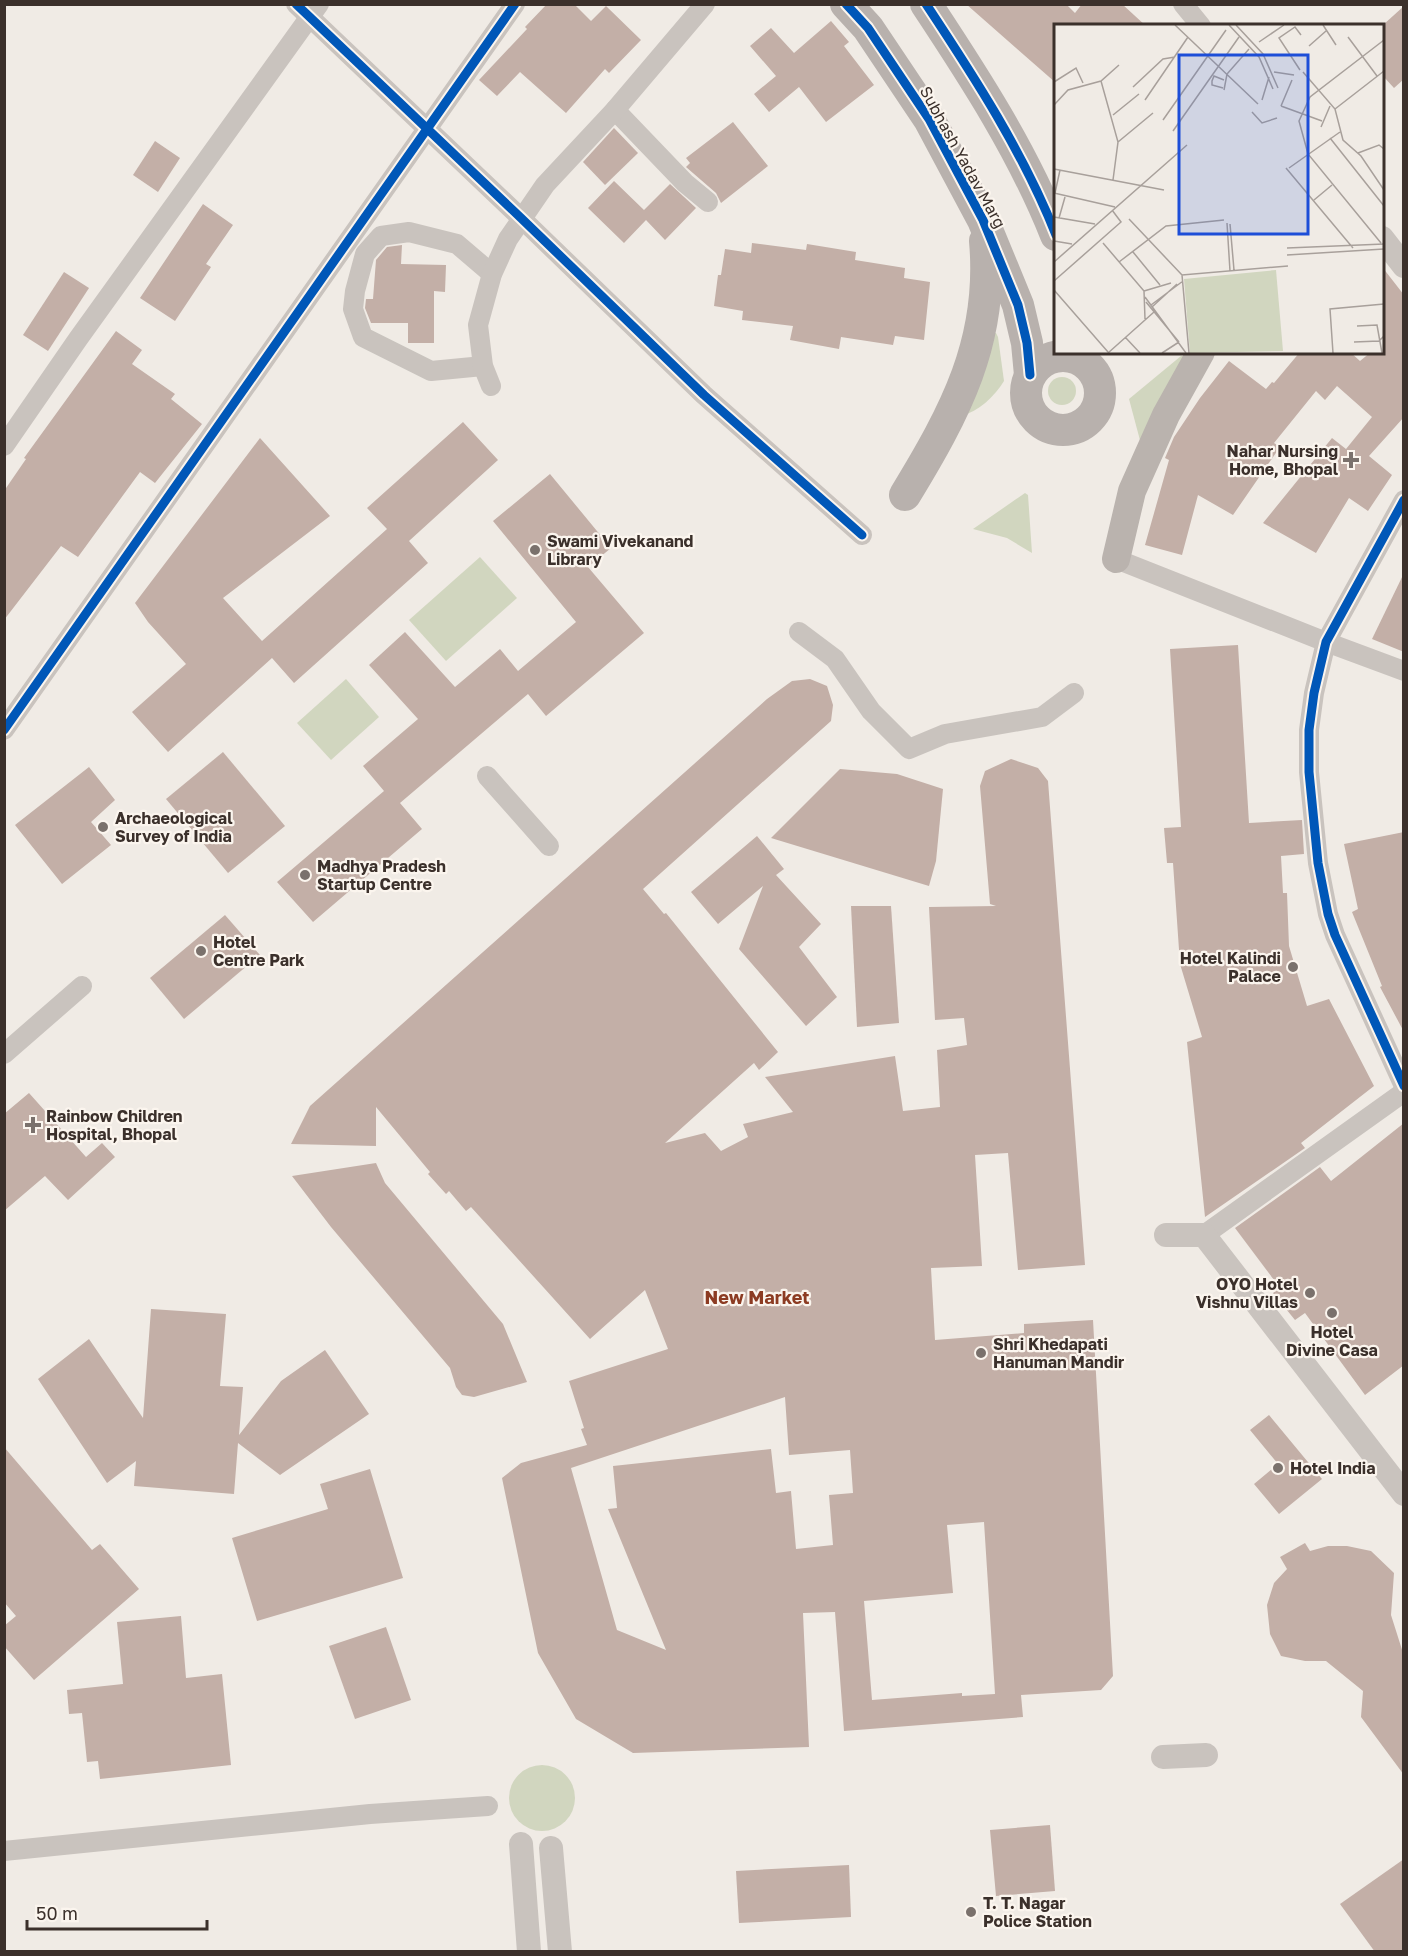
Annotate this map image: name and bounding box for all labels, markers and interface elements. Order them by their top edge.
inset map [1054,24,1384,354]
street label: Subhash Yadav Marg [916,83,1010,231]
place label: Nahar Nursing Home, Bhopal [1227,441,1339,479]
marker: Nahar Nursing Home, Bhopal [1342,451,1360,469]
place label: Swami Vivekanand Library [547,531,694,569]
marker: Swami Vivekanand Library [528,543,542,557]
place label: Archaeological Survey of India [115,808,233,846]
marker: Archaeological Survey of India [96,820,110,834]
place label: Madhya Pradesh Startup Centre [317,856,446,894]
marker: Madhya Pradesh Startup Centre [298,868,312,882]
place label: Hotel Centre Park [213,932,305,970]
marker: Hotel Centre Park [194,944,208,958]
place label: Hotel Kalindi Palace [1180,948,1281,986]
marker: Hotel Kalindi Palace [1286,960,1300,974]
place label: Rainbow Children Hospital, Bhopal [46,1106,183,1144]
marker: Rainbow Children Hospital, Bhopal [24,1116,42,1134]
place label: OYO Hotel Vishnu Villas [1196,1274,1299,1312]
district label: New Market [705,1286,809,1308]
marker: OYO Hotel Vishnu Villas [1303,1286,1317,1300]
marker: Hotel Divine Casa [1325,1306,1339,1320]
place label: Hotel Divine Casa [1286,1322,1378,1360]
place label: Shri Khedapati Hanuman Mandir [993,1334,1124,1372]
marker: Shri Khedapati Hanuman Mandir [974,1346,988,1360]
place label: Hotel India [1290,1458,1376,1478]
marker: Hotel India [1271,1461,1285,1475]
scale bar [27,1893,207,1931]
place label: T. T. Nagar Police Station [983,1893,1092,1931]
text: 50 m [36,1902,78,1924]
marker: T. T. Nagar Police Station [964,1905,978,1919]

